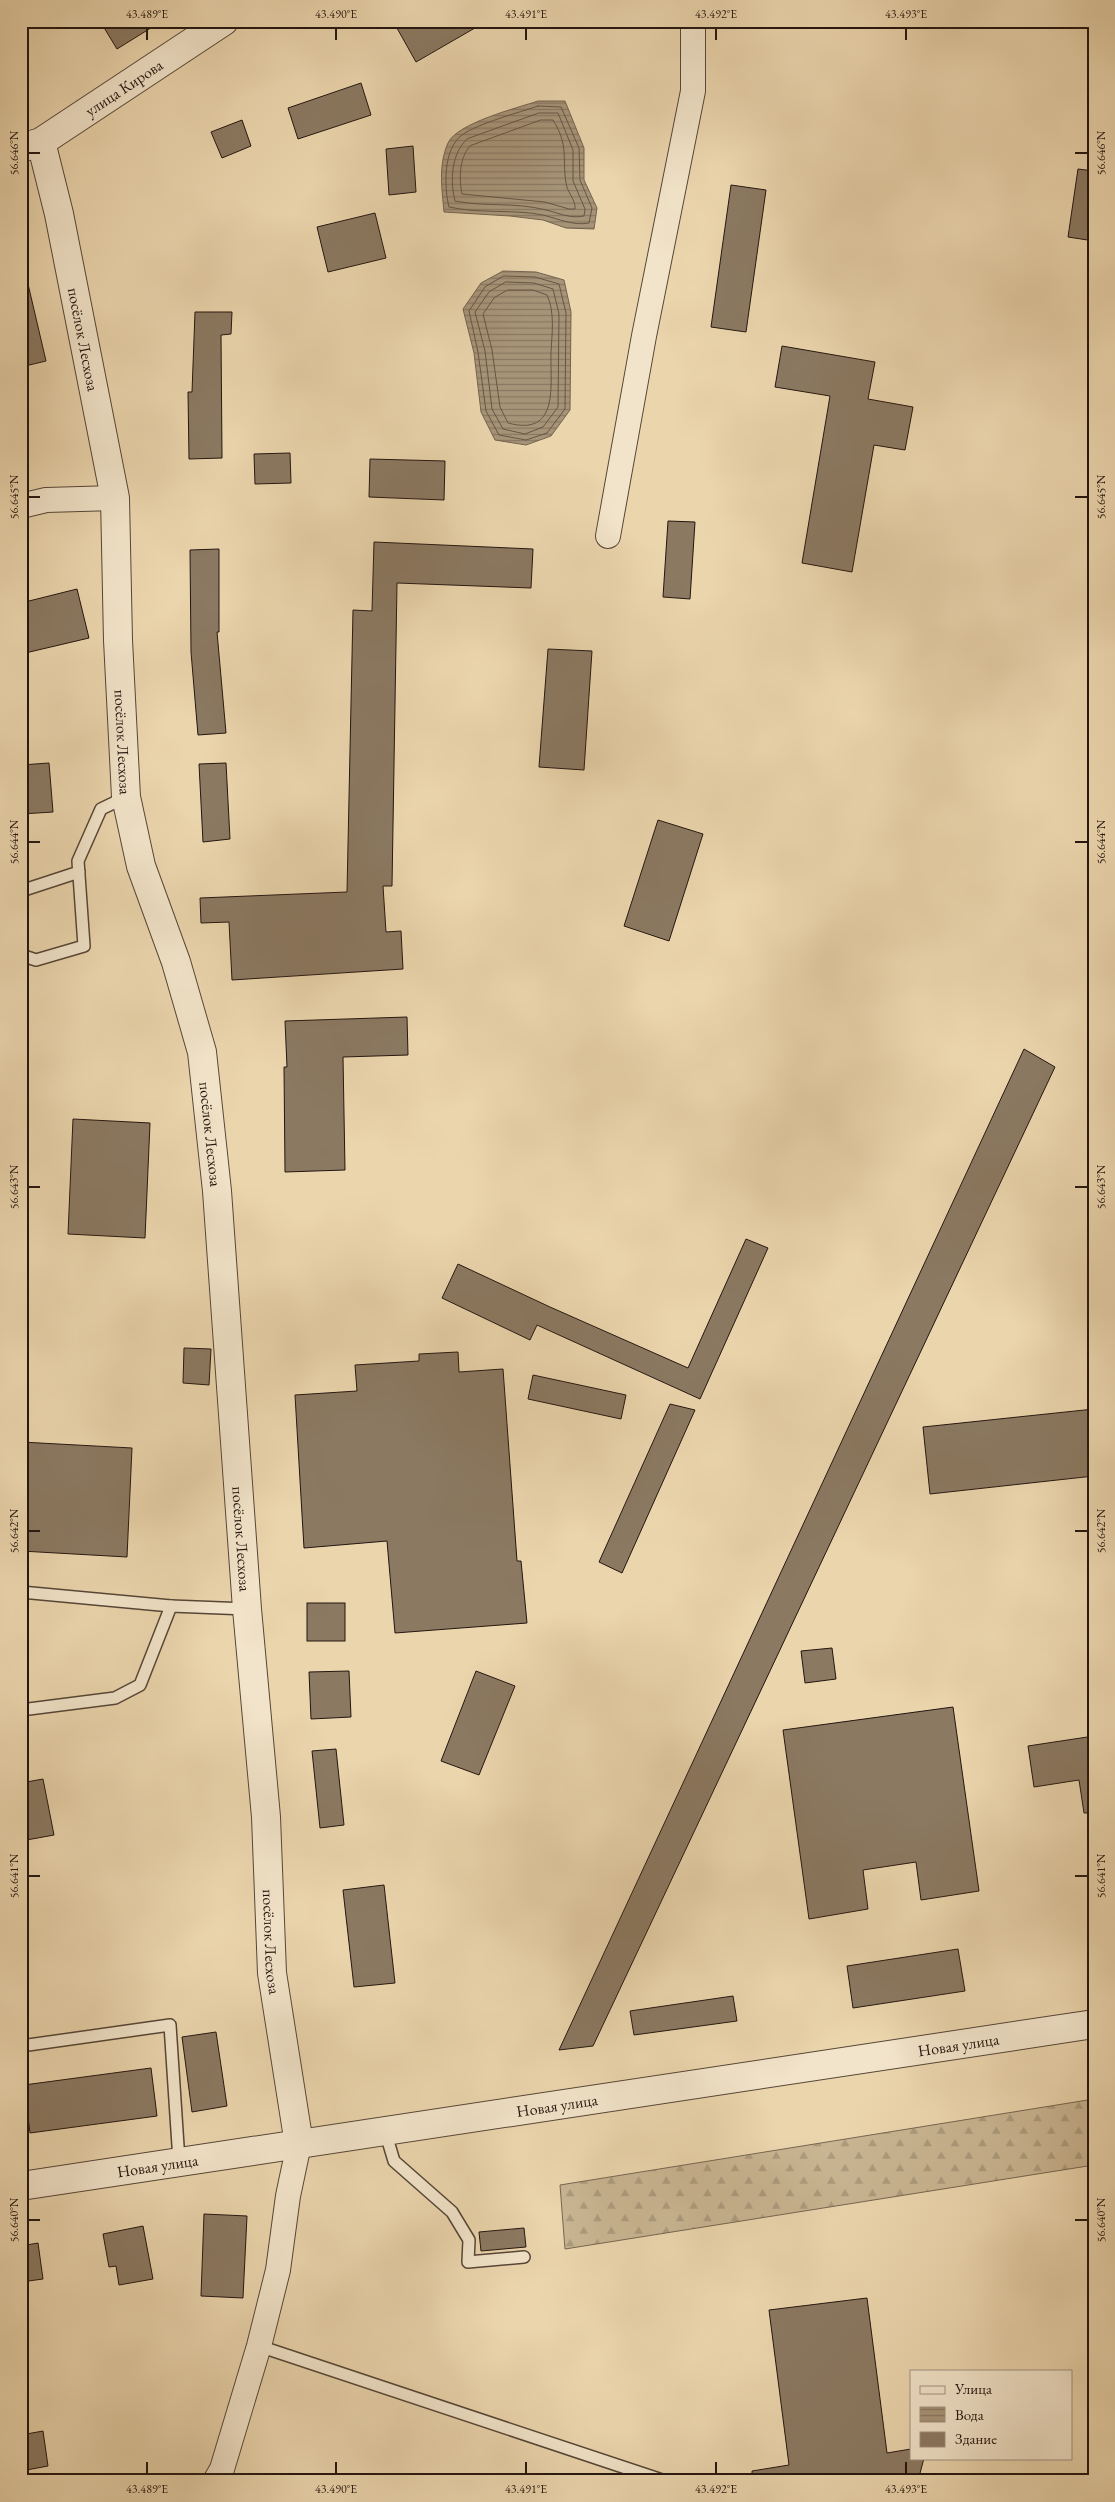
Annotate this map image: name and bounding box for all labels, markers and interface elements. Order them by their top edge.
text: 43.489°E [126,6,168,22]
text: 43.490°E [315,6,357,22]
text: 43.491°E [505,6,547,22]
text: 43.492°E [695,6,737,22]
text: 43.493°E [885,6,927,22]
street label: улица Кирова [81,54,167,121]
text: 56.646°N [6,130,22,175]
text: 56.646°N [1093,130,1109,175]
street label: посёлок Лесхоза [63,286,104,394]
text: 56.645°N [6,474,22,519]
text: 56.645°N [1093,474,1109,519]
street label: посёлок Лесхоза [110,689,136,796]
text: 56.644°N [6,819,22,864]
text: 56.644°N [1093,819,1109,864]
street label: посёлок Лесхоза [195,1081,227,1188]
text: 56.643°N [6,1164,22,1209]
text: 56.643°N [1093,1164,1109,1209]
street label: посёлок Лесхоза [228,1486,256,1593]
text: 56.642°N [6,1508,22,1553]
text: 56.642°N [1093,1508,1109,1553]
text: 56.641°N [6,1853,22,1898]
text: 56.641°N [1093,1853,1109,1898]
street label: посёлок Лесхоза [258,1889,286,1996]
street label: Новая улица [916,2028,1001,2061]
street label: Новая улица [515,2089,600,2122]
street label: Новая улица [115,2149,200,2182]
text: 56.640°N [6,2197,22,2242]
text: 56.640°N [1093,2197,1109,2242]
legend [910,2370,1072,2460]
text: Улица [954,2379,992,2398]
text: Вода [955,2405,984,2424]
text: Здание [955,2429,997,2448]
text: 43.489°E [126,2481,168,2497]
text: 43.490°E [315,2481,357,2497]
text: 43.491°E [505,2481,547,2497]
text: 43.492°E [695,2481,737,2497]
text: 43.493°E [885,2481,927,2497]

